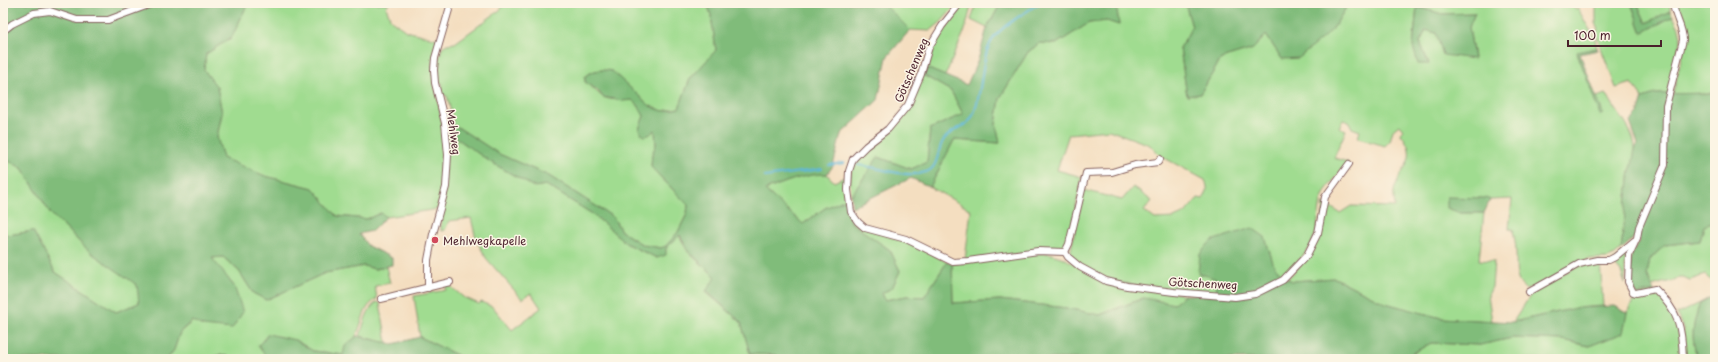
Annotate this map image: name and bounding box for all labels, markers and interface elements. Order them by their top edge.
scale bar [1568,22,1661,48]
text: 100 m [1574,26,1611,44]
street label: Götschenweg [890,35,932,105]
street label: Mehlweg [442,108,466,156]
place label: Mehlwegkapelle [443,232,526,249]
marker: Mehlwegkapelle [430,235,440,245]
street label: Götschenweg [1168,273,1238,293]

